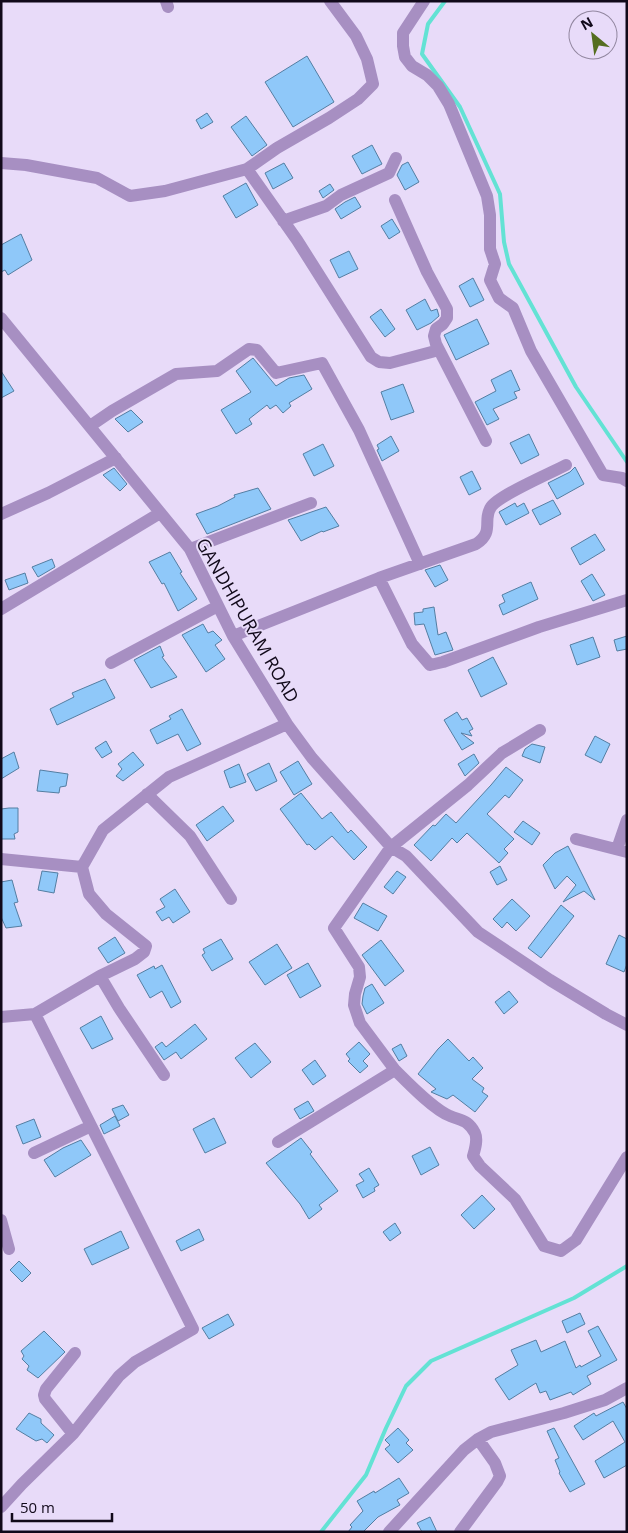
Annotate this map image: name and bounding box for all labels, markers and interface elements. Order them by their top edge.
north arrow [568,10,618,60]
text: N [577,12,596,34]
street label: GANDHIPURAM ROAD [191,533,305,707]
scale bar [12,1490,112,1522]
text: 50 m [20,1497,55,1517]

